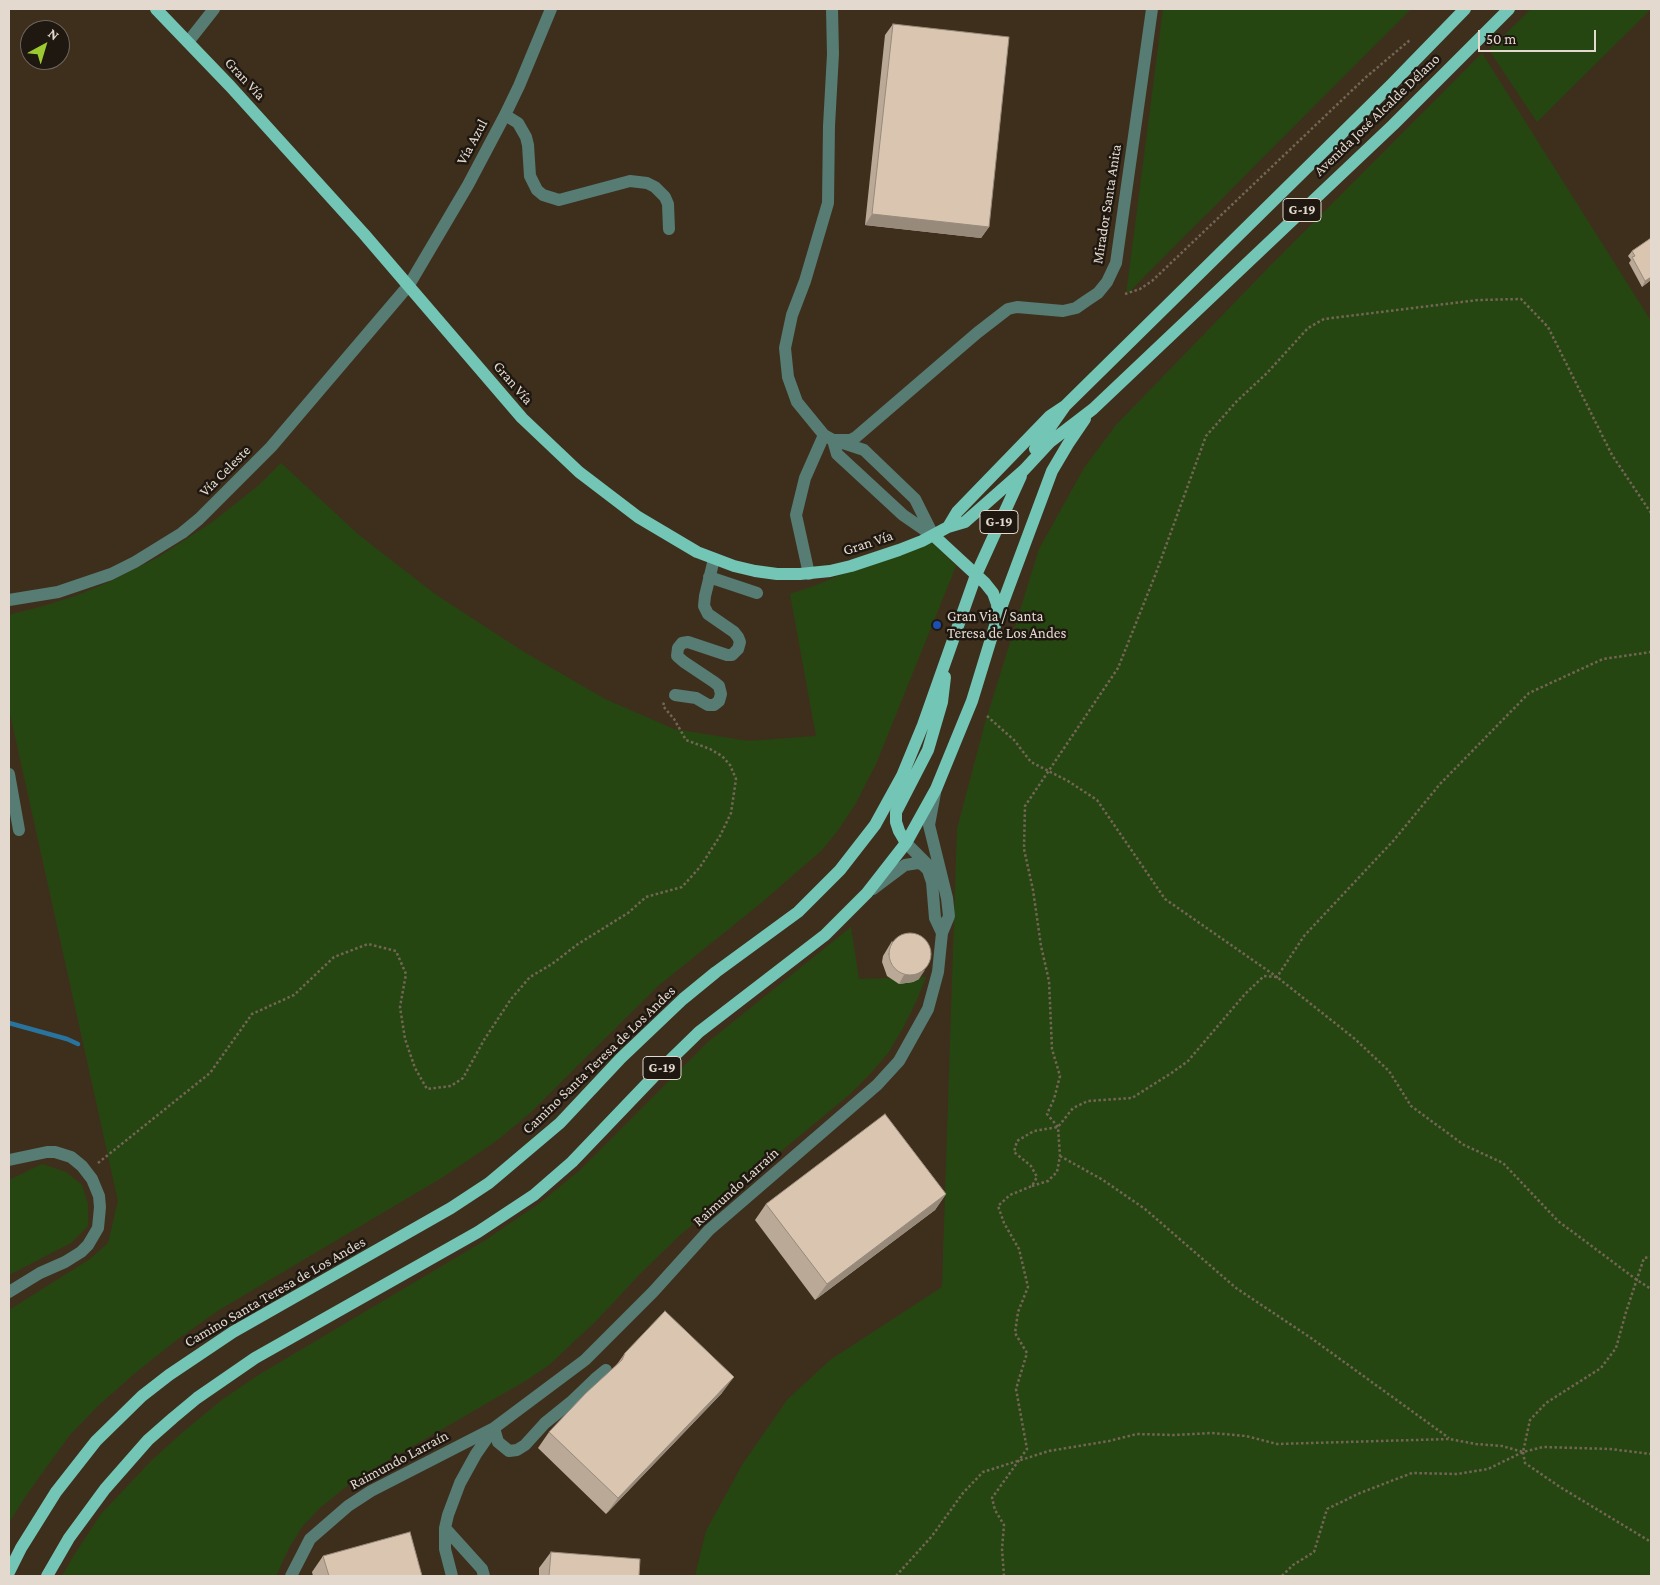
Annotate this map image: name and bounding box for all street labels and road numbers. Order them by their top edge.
street label: Avenida José Alcalde Délano [1310,50,1444,180]
street label: Gran Vía [221,54,269,104]
street label: Vía Azul [453,116,491,168]
street label: Mirador Santa Anita [1089,143,1125,265]
road number: G-19 [1283,198,1321,222]
street label: Gran Vía [489,358,537,408]
street label: Vía Celeste [196,442,254,500]
road number: G-19 [980,511,1018,534]
street label: Gran Vía [841,526,895,560]
street label: Camino Santa Teresa de Los Andes [519,982,679,1138]
road number: G-19 [643,1056,681,1080]
street label: Raimundo Larraín [689,1144,783,1230]
street label: Camino Santa Teresa de Los Andes [181,1233,369,1351]
street label: Raimundo Larraín [347,1426,451,1494]

